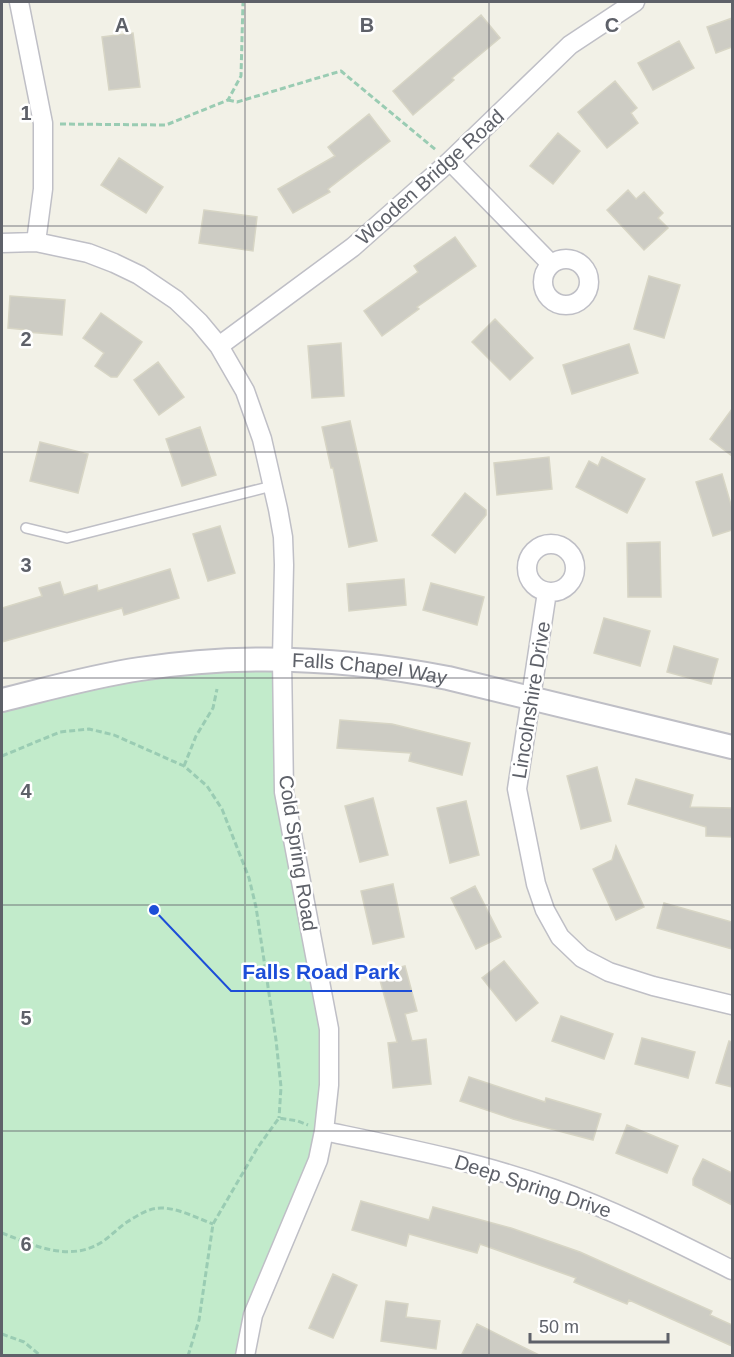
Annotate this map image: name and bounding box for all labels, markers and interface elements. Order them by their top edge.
text: A [115,14,129,36]
text: B [360,14,374,36]
text: C [605,14,619,36]
text: 1 [20,102,32,124]
street label: Wooden Bridge Road [352,105,508,249]
text: 2 [20,328,32,350]
text: 3 [20,554,32,576]
street label: Lincolnshire Drive [508,620,554,780]
street label: Falls Chapel Way [292,649,449,689]
street label: Cold Spring Road [275,773,321,933]
text: 4 [20,780,32,802]
callout: Falls Road Park [231,952,412,991]
text: Falls Road Park [242,960,400,983]
text: 5 [20,1007,32,1029]
street label: Deep Spring Drive [452,1150,614,1222]
text: 6 [20,1233,32,1255]
scale bar [530,1306,668,1344]
text: 50 m [539,1317,579,1337]

